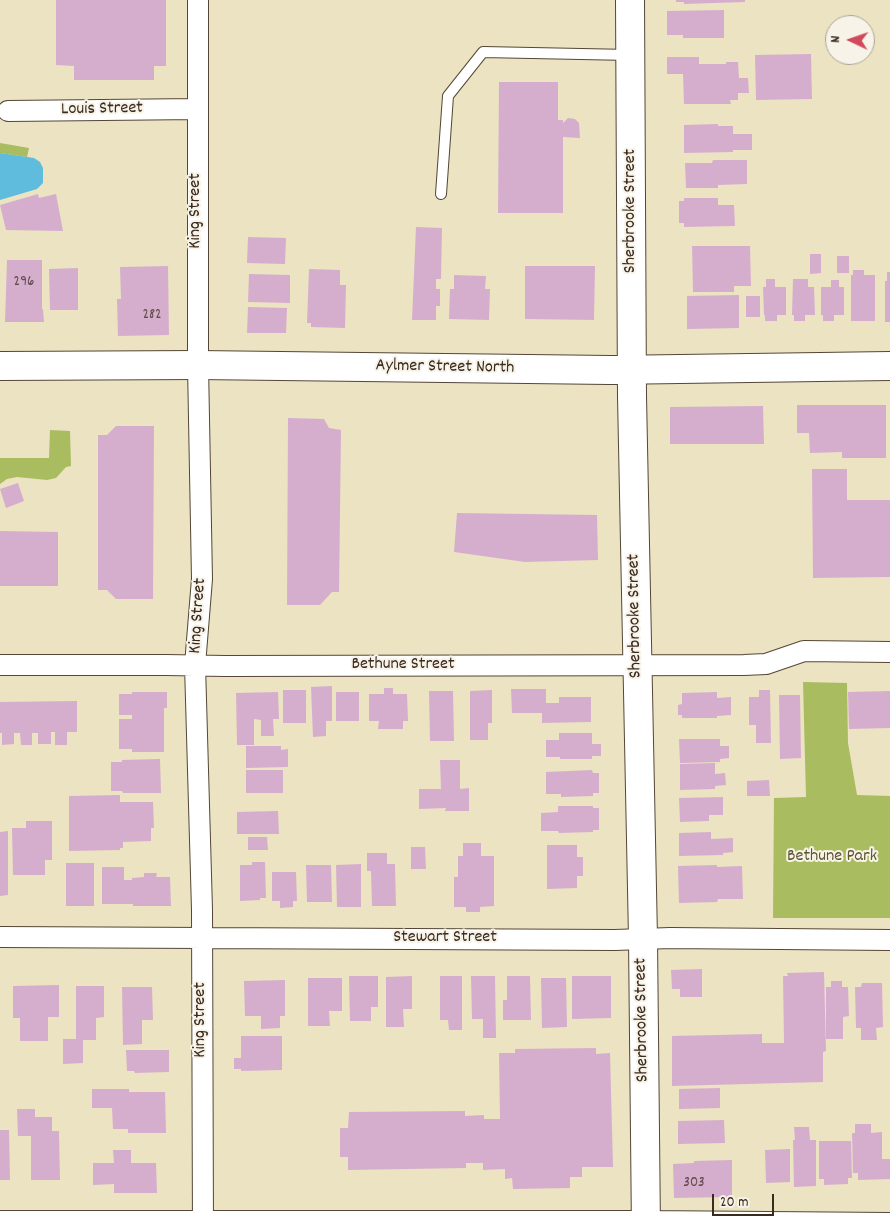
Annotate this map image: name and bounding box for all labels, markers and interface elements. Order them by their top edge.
north arrow [825,15,875,65]
text: N [826,35,846,43]
street label: Louis Street [61,98,143,122]
street label: Sherbrooke Street [621,149,643,273]
street label: King Street [186,173,208,249]
house number: 296 [14,274,34,292]
house number: 282 [142,307,162,325]
street label: Aylmer Street North [375,356,515,380]
street label: Sherbrooke Street [624,554,648,678]
street label: King Street [186,578,212,654]
street label: Bethune Street [351,655,455,677]
park label: Bethune Park [787,847,877,869]
street label: Stewart Street [393,928,497,950]
street label: Sherbrooke Street [631,958,655,1082]
street label: King Street [191,982,213,1058]
house number: 303 [683,1175,705,1193]
scale bar [715,1184,778,1216]
text: 20 m [720,1192,748,1214]

